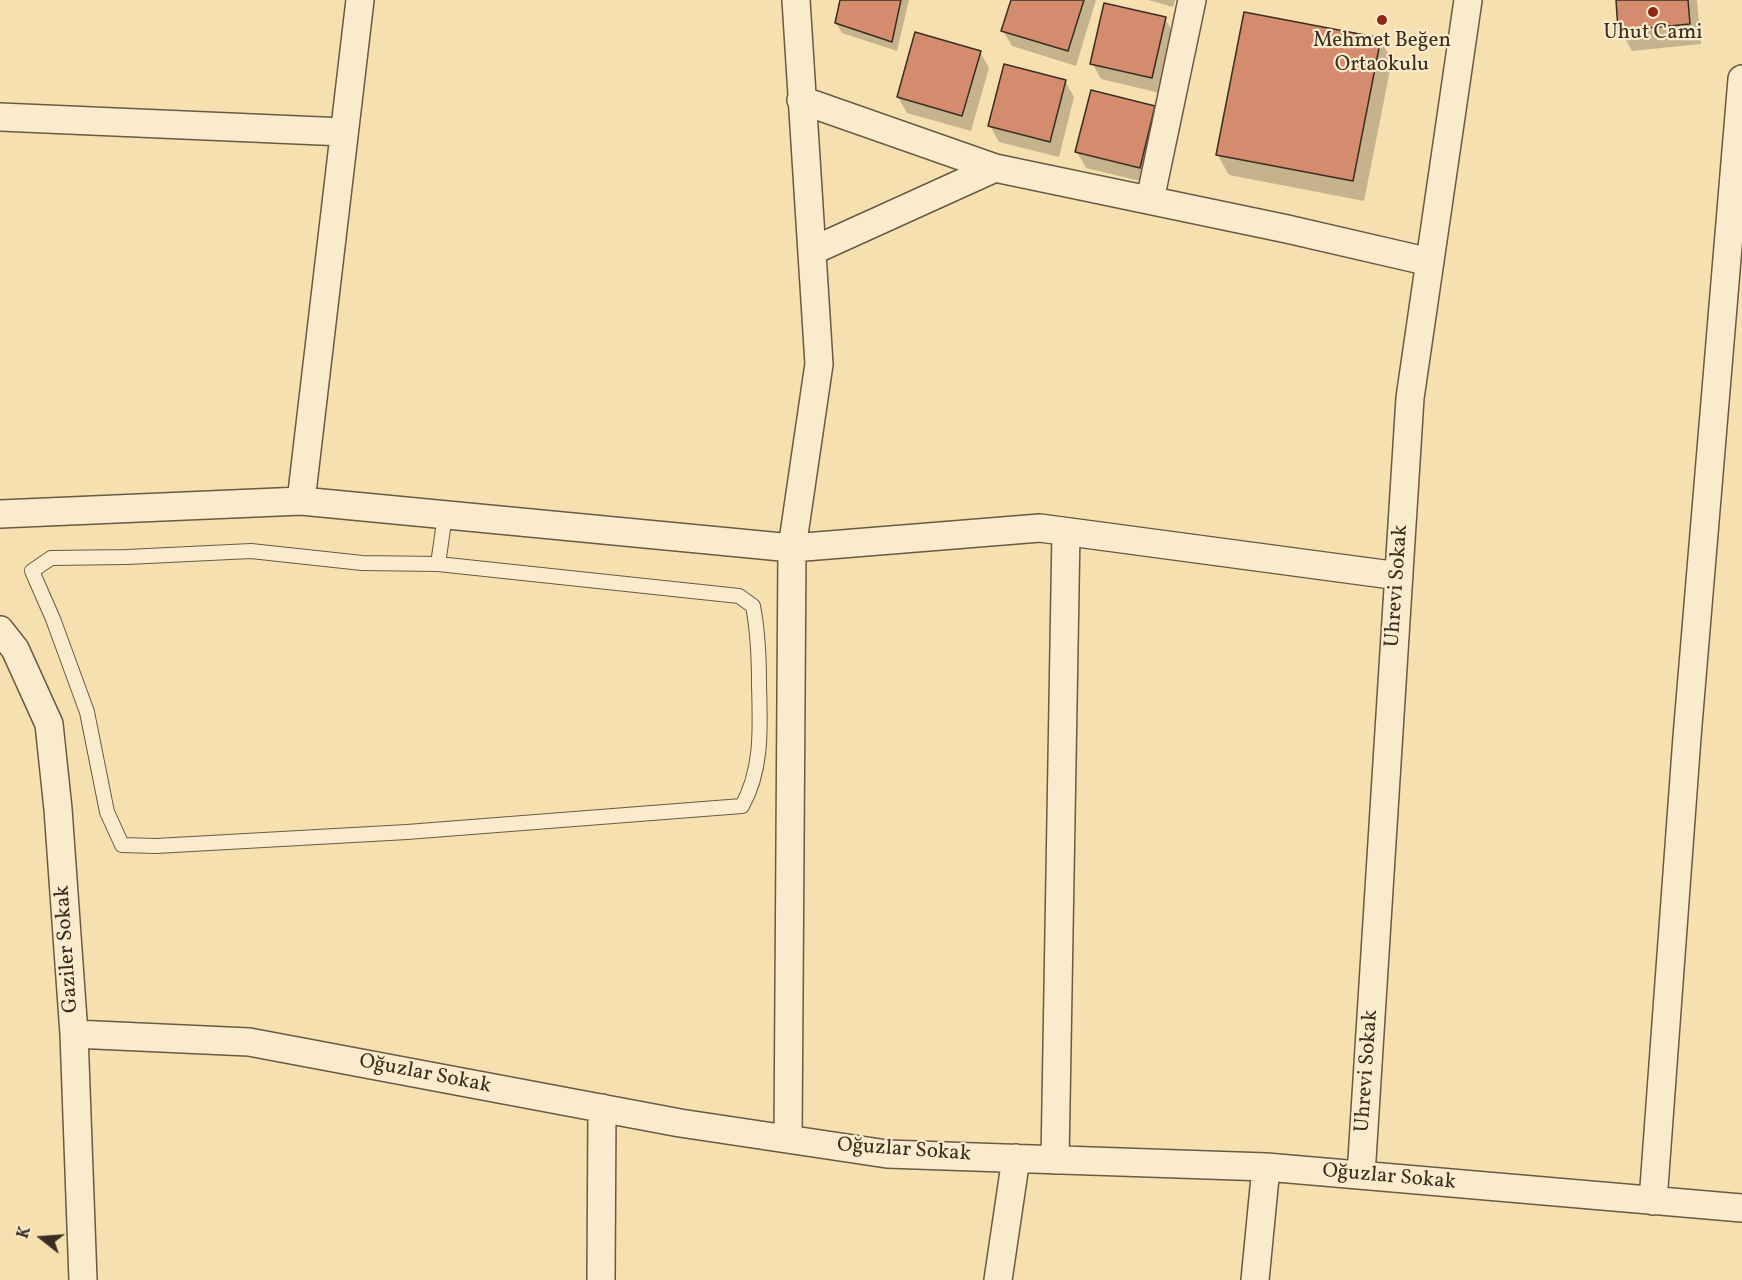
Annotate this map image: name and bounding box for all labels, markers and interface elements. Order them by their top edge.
marker: Uhut Cami [1646,5,1660,19]
marker: Mehmet Beğen Ortaokulu [1375,13,1389,27]
place label: Uhut Cami [1603,21,1703,47]
place label: Mehmet Beğen Ortaokulu [1313,29,1451,79]
street label: Uhrevi Sokak [1381,524,1415,648]
street label: Gaziler Sokak [51,884,85,1014]
street label: Uhrevi Sokak [1351,1009,1385,1133]
street label: Oğuzlar Sokak [357,1050,493,1100]
street label: Oğuzlar Sokak [836,1134,972,1168]
street label: Oğuzlar Sokak [1321,1160,1457,1196]
north arrow [12,1208,72,1268]
text: K [13,1224,37,1241]

